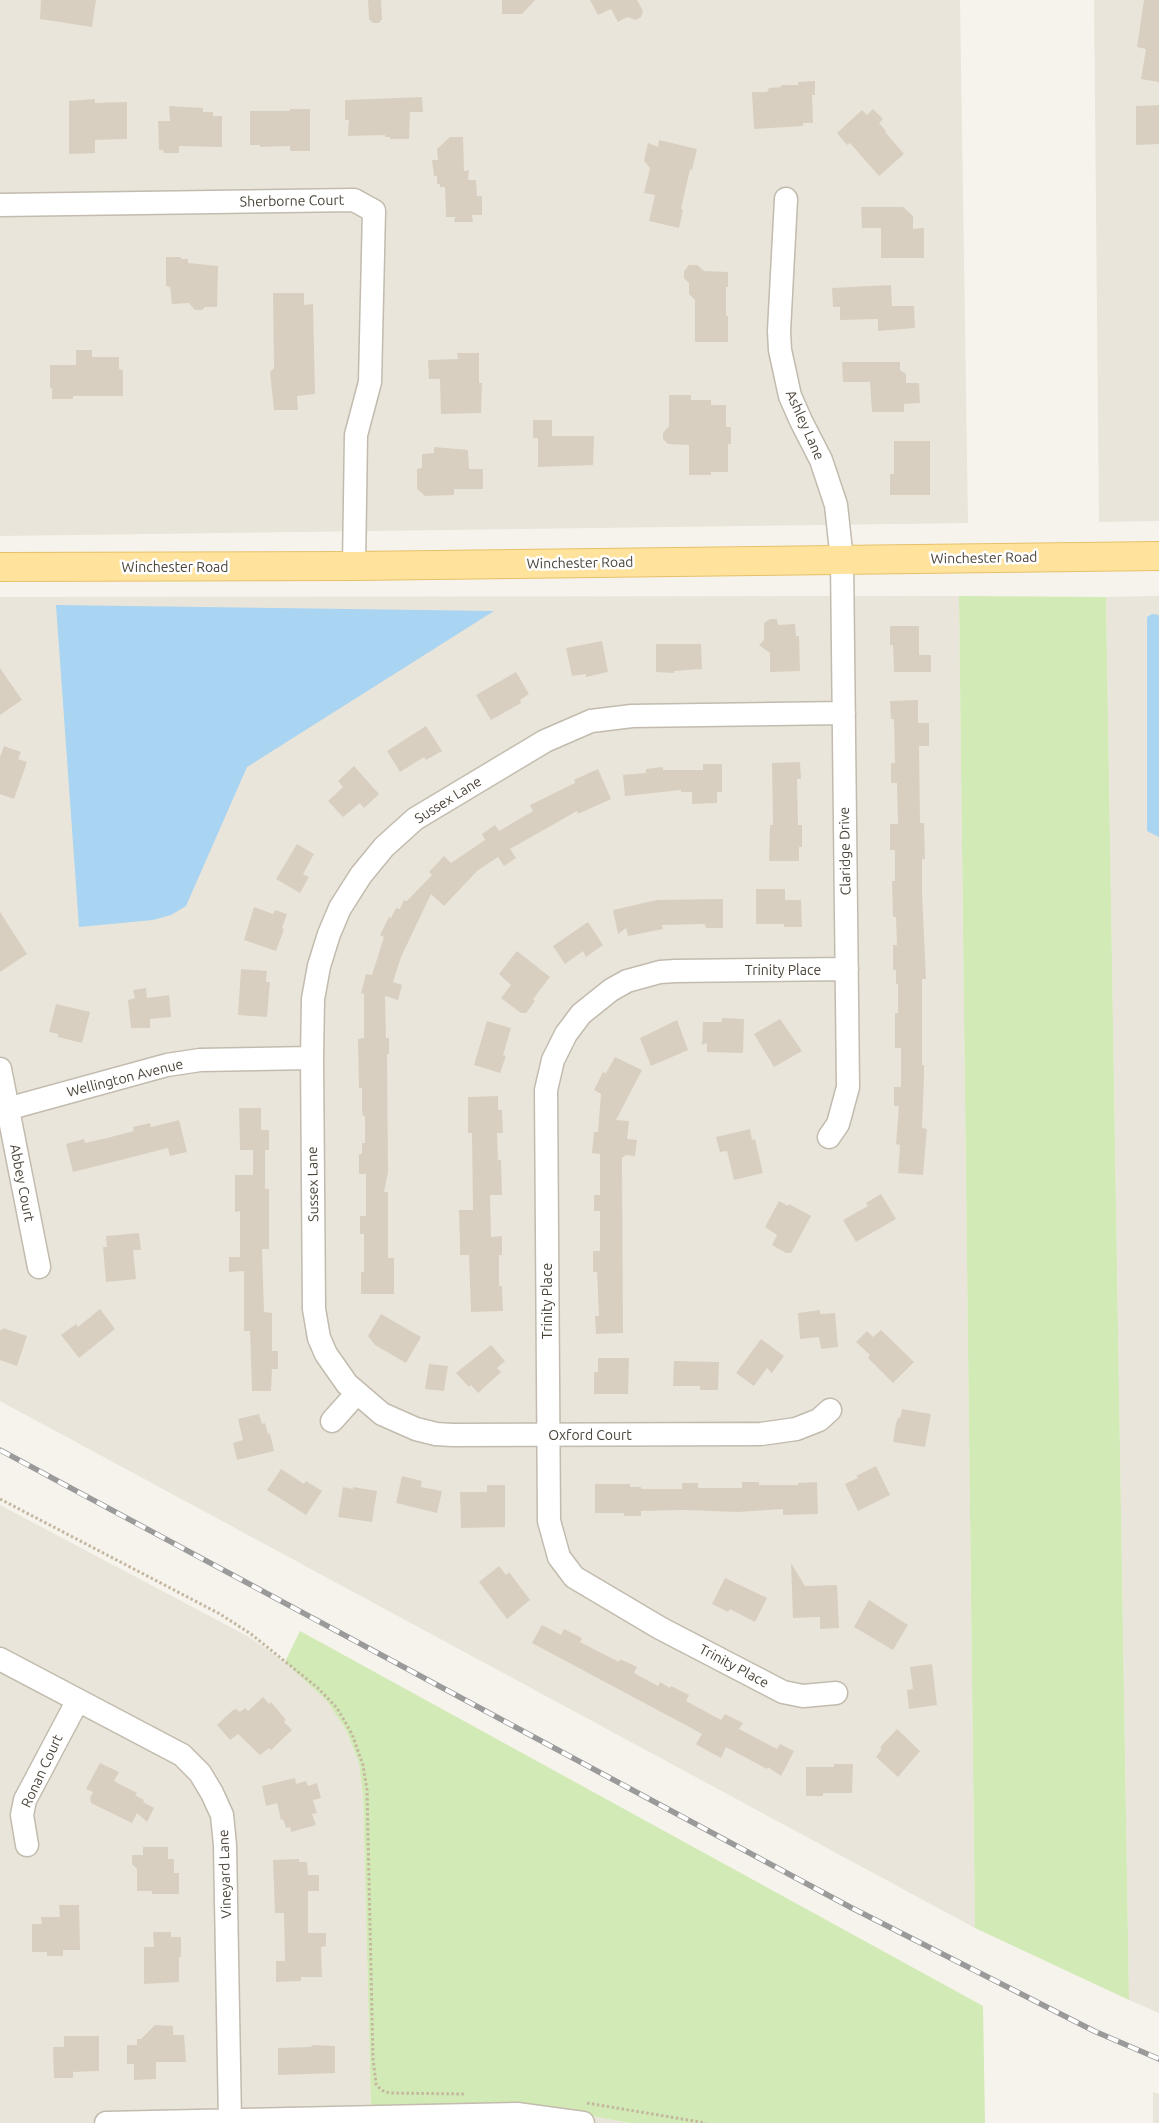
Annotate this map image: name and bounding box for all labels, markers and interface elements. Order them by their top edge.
street label: Sherborne Court [240,192,344,210]
street label: Ashley Lane [782,387,828,463]
street label: Winchester Road [930,549,1038,567]
street label: Winchester Road [526,554,634,572]
street label: Winchester Road [122,559,228,575]
street label: Sussex Lane [412,773,484,827]
street label: Claridge Drive [836,807,854,895]
street label: Trinity Place [745,962,821,978]
street label: Wellington Avenue [65,1055,185,1101]
street label: Abbey Court [6,1143,38,1223]
street label: Sussex Lane [304,1146,322,1222]
street label: Trinity Place [539,1263,555,1339]
street label: Oxford Court [548,1427,632,1443]
street label: Trinity Place [696,1641,772,1691]
street label: Ronan Court [18,1732,66,1810]
street label: Vineyard Lane [215,1829,235,1919]

